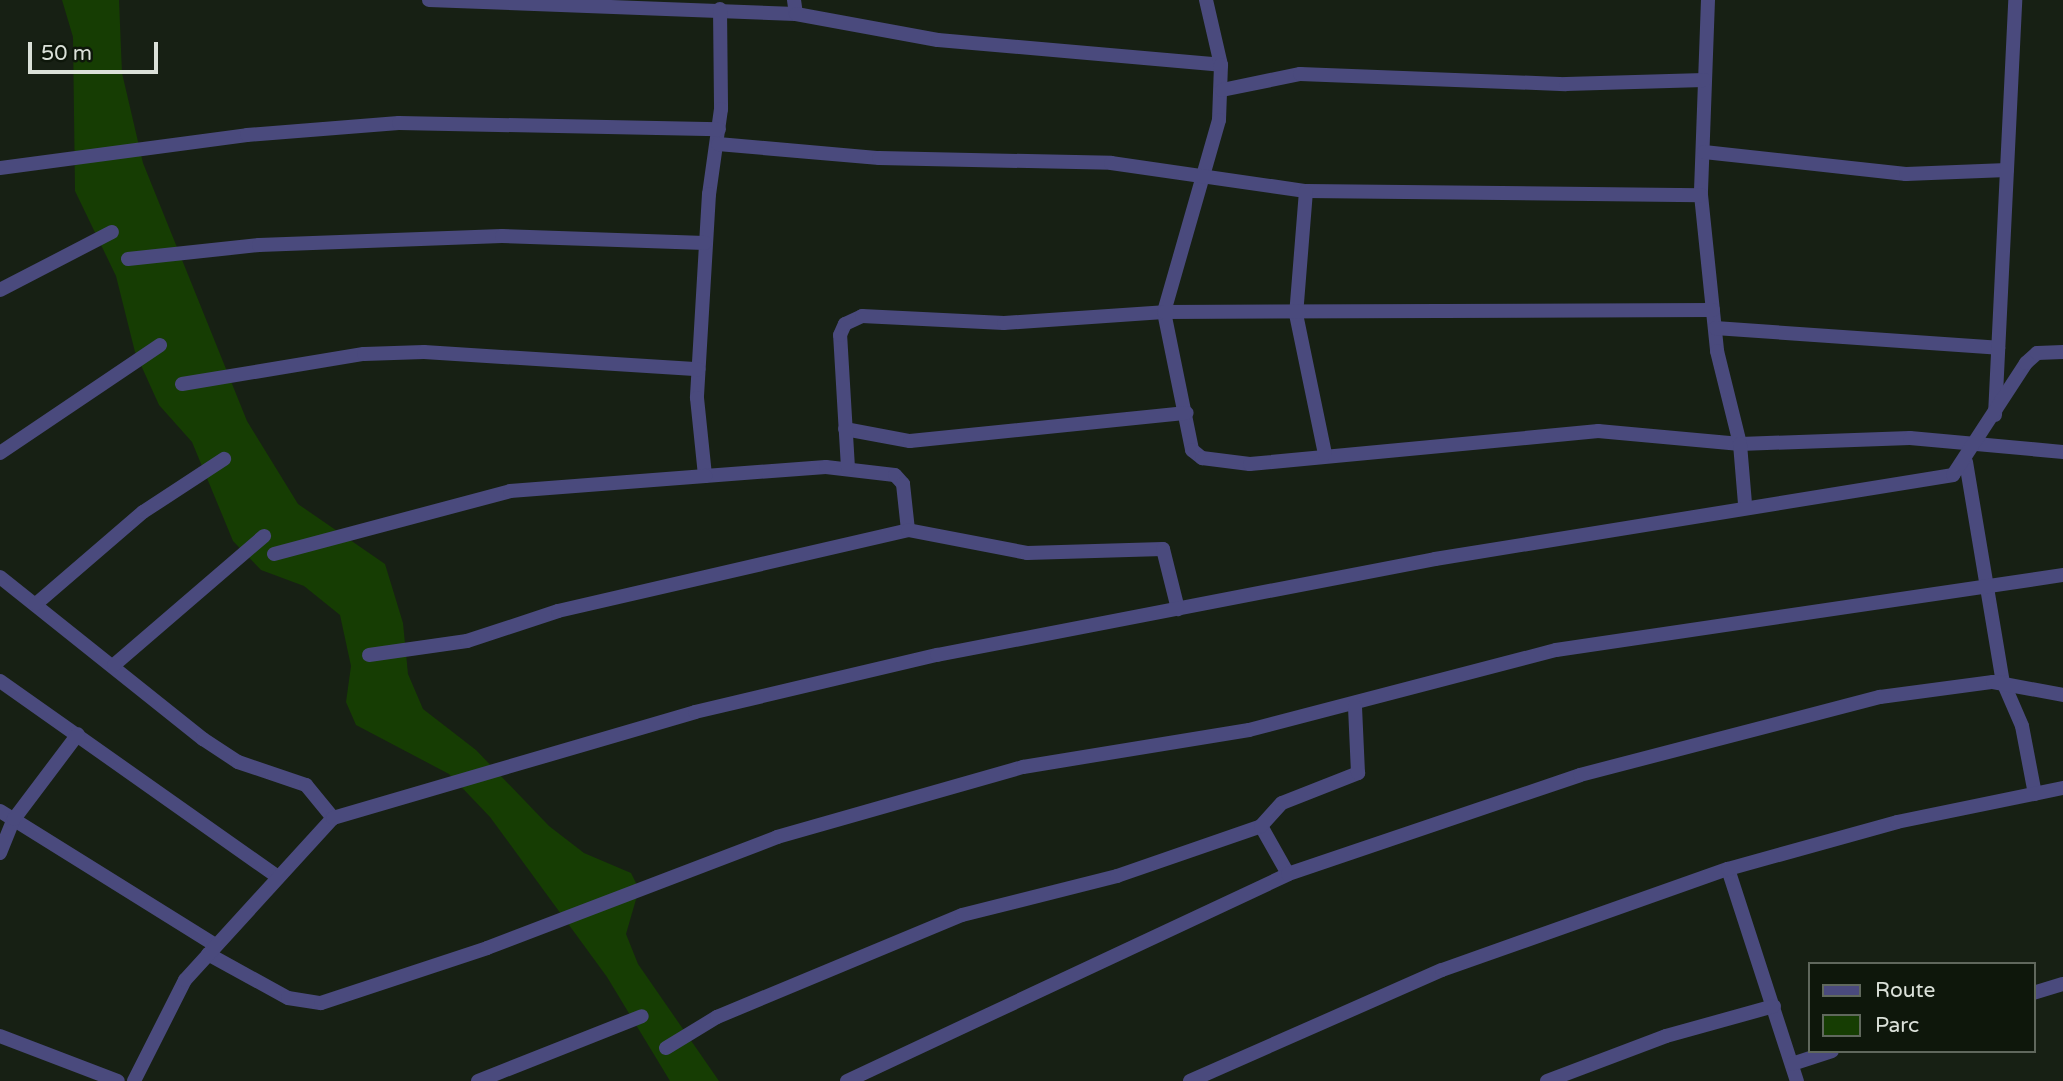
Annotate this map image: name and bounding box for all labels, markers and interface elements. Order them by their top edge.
scale bar [32,28,161,72]
text: 50 m [41,41,92,66]
legend [1808,962,2035,1053]
text: Route [1875,978,1935,1003]
text: Parc [1875,1013,1919,1038]

